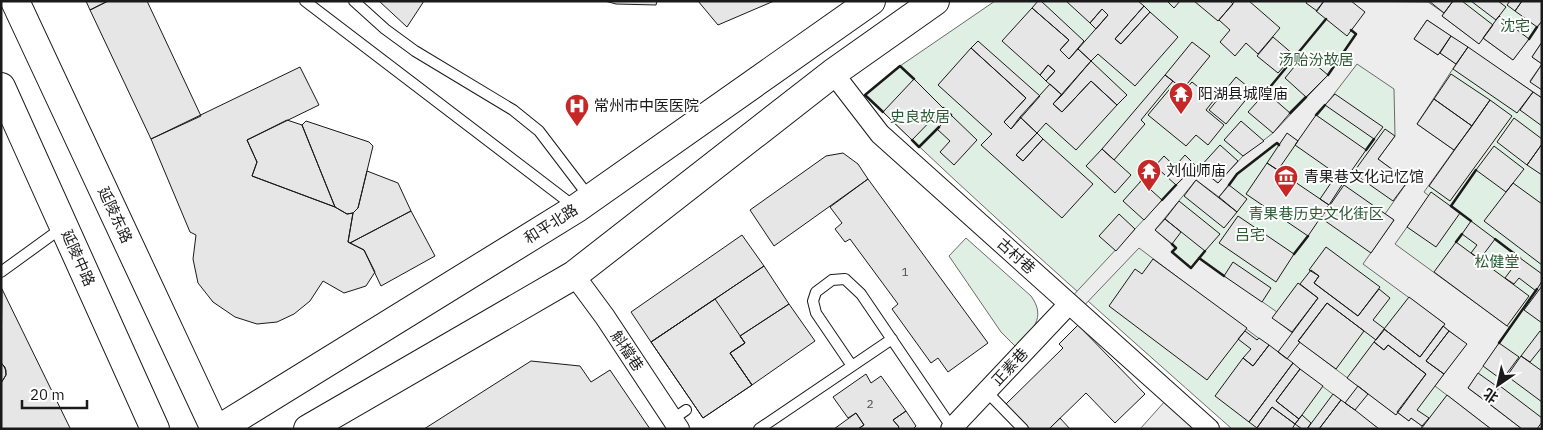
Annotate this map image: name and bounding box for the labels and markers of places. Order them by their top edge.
temple icon: 阳湖县城隍庙 [1168,81,1194,115]
place label: 阳湖县城隍庙 [1198,84,1288,103]
hospital icon: 常州市中医医院 [564,93,590,127]
place label: 常州市中医医院 [594,96,699,115]
temple icon: 刘仙师庙 [1136,158,1162,192]
place label: 刘仙师庙 [1166,161,1226,180]
museum icon: 青果巷文化记忆馆 [1273,164,1299,198]
place label: 青果巷文化记忆馆 [1304,167,1424,186]

